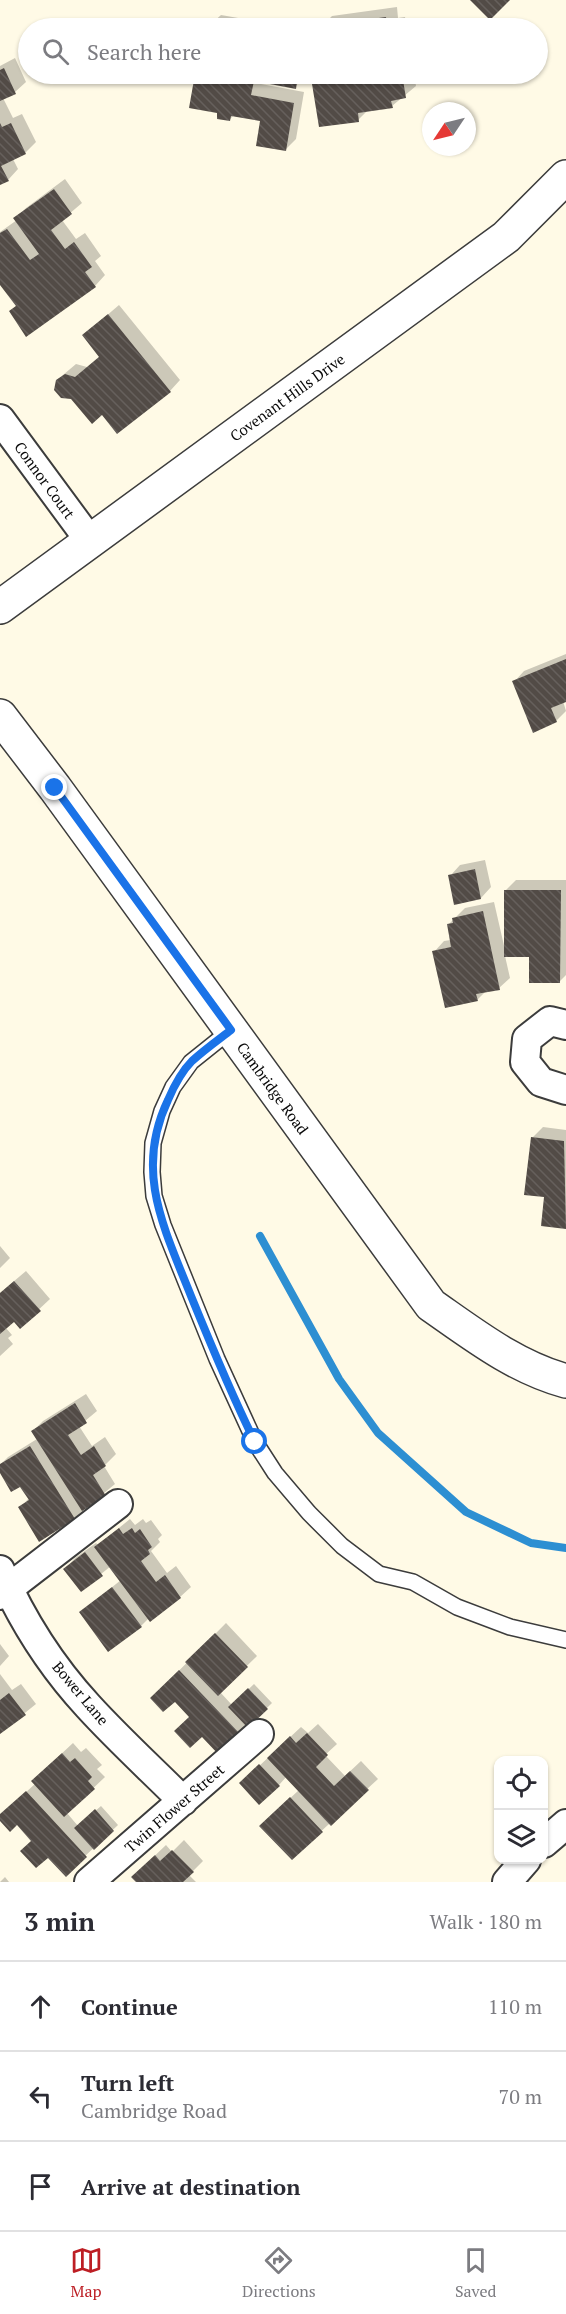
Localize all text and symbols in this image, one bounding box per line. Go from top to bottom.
search box [18,18,548,84]
icon: search [39,35,72,68]
text: Search here [87,37,201,66]
north arrow [422,102,476,156]
street label: Covenant Hills Drive [226,349,348,445]
street label: Connor Court [10,437,80,523]
route end [41,774,67,800]
street label: Cambridge Road [233,1038,313,1138]
route start [241,1428,267,1454]
street label: Bower Lane [48,1657,114,1729]
map controls [494,1756,548,1864]
button: locate [494,1756,548,1810]
street label: Twin Flower Street [120,1759,228,1857]
button: layers [494,1810,548,1864]
text: 3 min [24,1904,95,1938]
text: Walk · 180 m [430,1908,542,1935]
icon: ahead [24,1990,57,2023]
text: Continue [81,1992,178,2021]
text: 110 m [488,1993,542,2020]
text: Turn left [81,2068,174,2097]
icon: left [24,2080,57,2113]
text: 70 m [499,2083,542,2110]
text: Cambridge Road [81,2097,227,2124]
icon: arrive [24,2170,57,2203]
text: Arrive at destination [81,2172,300,2201]
tab: Map [70,2244,103,2302]
tab: Directions [242,2244,316,2302]
tab: Saved [455,2244,496,2302]

